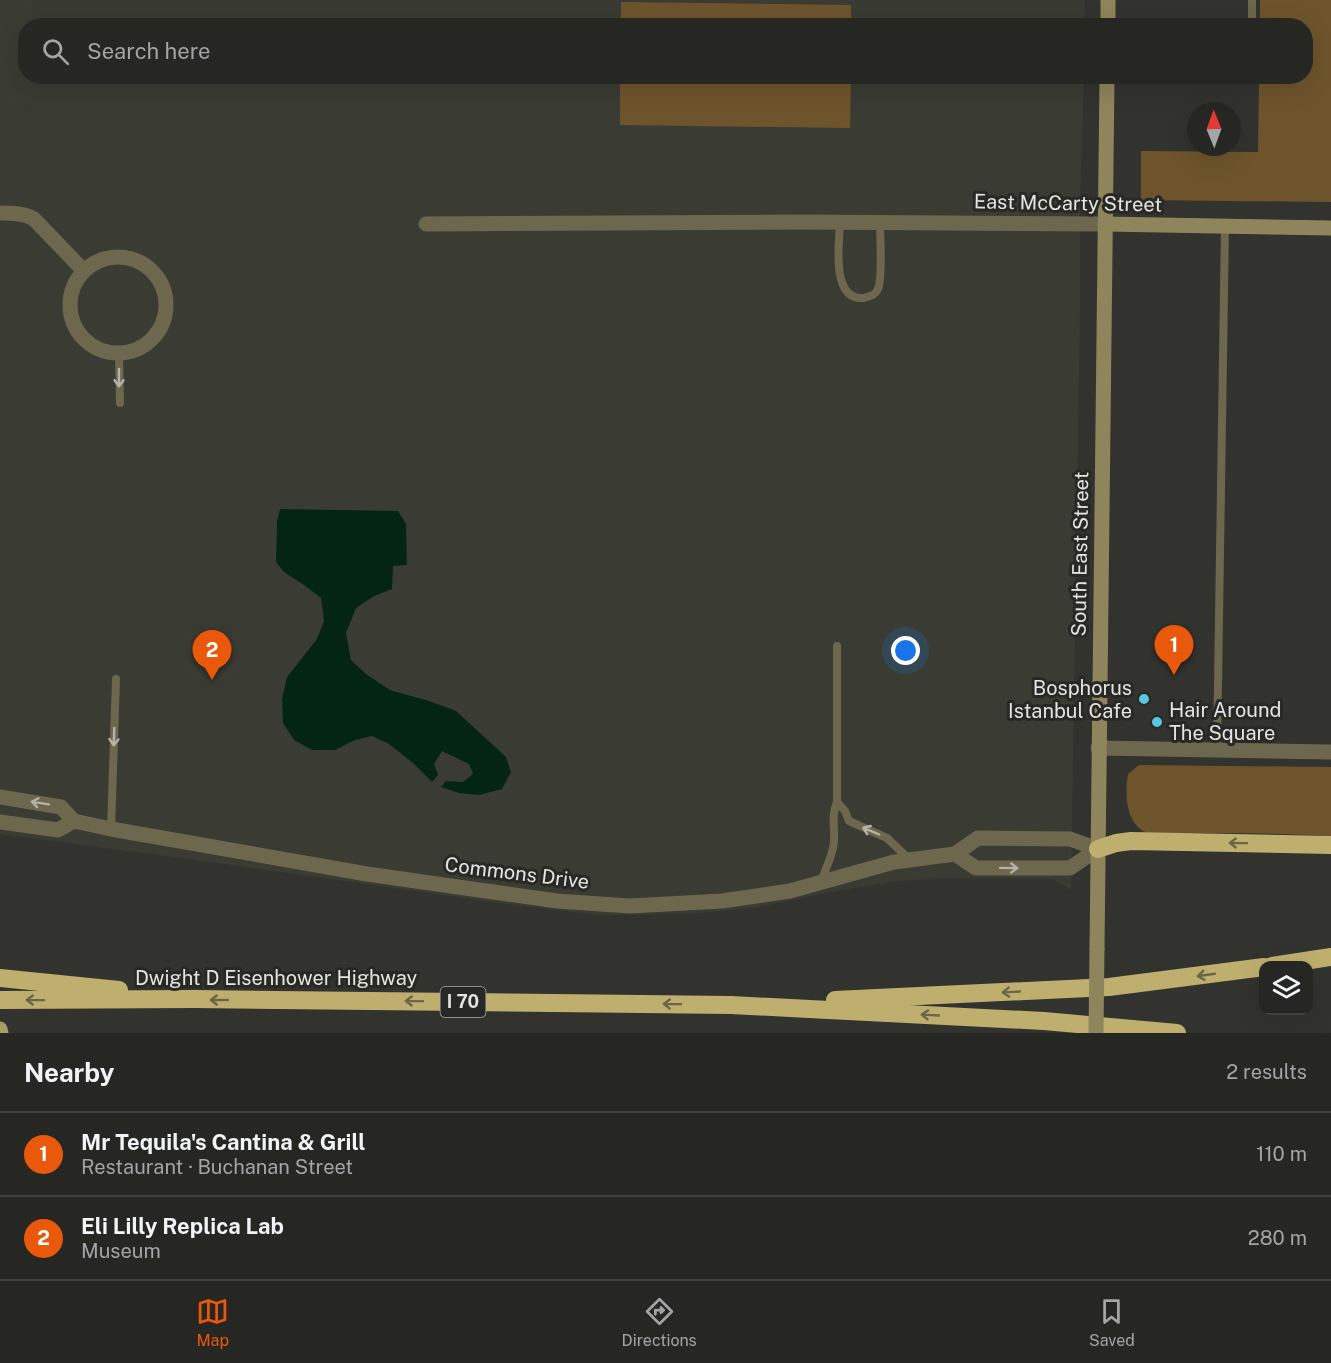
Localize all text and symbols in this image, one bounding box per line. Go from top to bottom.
search box [18,18,1313,84]
icon: search [39,35,72,68]
text: Search here [87,38,211,64]
north arrow [1187,102,1241,156]
street label: East McCarty Street [974,189,1162,217]
one-way arrow [114,368,125,388]
street label: South East Street [1067,471,1093,637]
pin: 1 [1154,626,1194,675]
pin: 2 [192,630,232,680]
your location [891,636,920,665]
place label: Bosphorus Istanbul Cafe [1008,676,1132,723]
marker: Bosphorus Istanbul Cafe [1137,692,1151,706]
place label: Hair Around The Square [1169,698,1281,745]
marker: Hair Around The Square [1150,715,1164,729]
one-way arrow [108,727,120,747]
one-way arrow [31,798,51,809]
one-way arrow [863,825,881,836]
one-way arrow [1228,837,1248,849]
street label: Commons Drive [443,852,591,894]
one-way arrow [999,863,1019,874]
map controls [1259,961,1313,1015]
button: layers [1259,961,1313,1015]
street label: Dwight D Eisenhower Highway [135,966,417,990]
one-way arrow [1196,970,1216,981]
road number: I 70 [440,987,486,1017]
one-way arrow [1002,987,1022,998]
one-way arrow [26,994,46,1006]
one-way arrow [210,994,230,1005]
one-way arrow [405,995,425,1007]
one-way arrow [663,998,683,1010]
one-way arrow [920,1010,940,1021]
text: Nearby [24,1057,114,1088]
text: 2 results [1226,1060,1307,1084]
text: Mr Tequila's Cantina & Grill [81,1129,366,1155]
text: 1 [39,1142,48,1166]
text: 110 m [1256,1142,1307,1166]
text: Restaurant · Buchanan Street [81,1155,353,1179]
text: Eli Lilly Replica Lab [81,1213,284,1239]
text: 2 [37,1226,50,1250]
text: 280 m [1248,1226,1307,1250]
text: Museum [81,1239,161,1263]
tab: Map [196,1295,229,1350]
tab: Directions [622,1295,697,1350]
tab: Saved [1089,1295,1135,1350]

